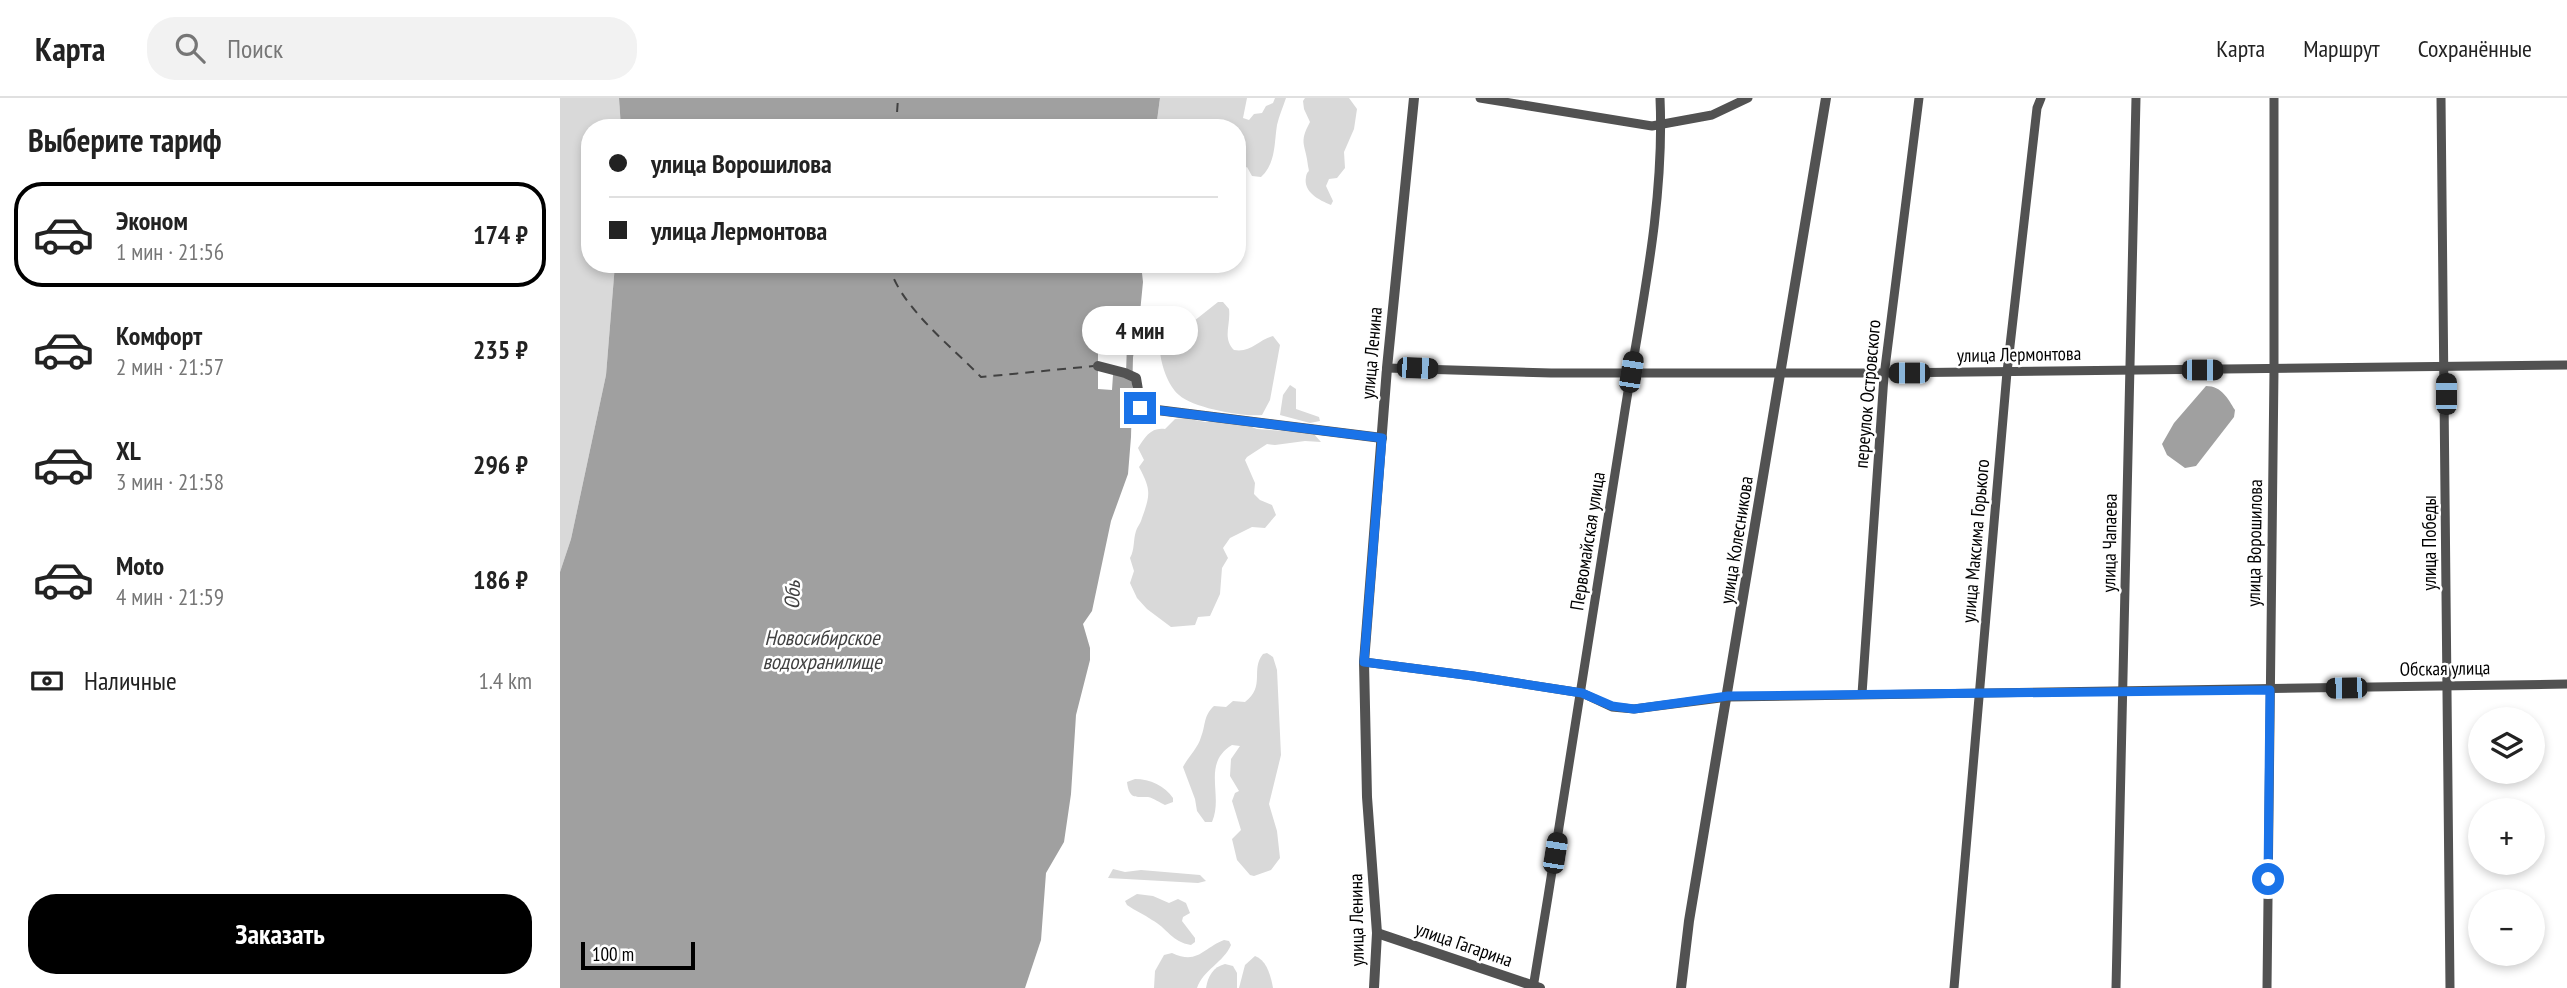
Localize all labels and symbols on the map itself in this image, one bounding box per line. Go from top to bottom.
callout: 4 мин [1082,306,1198,356]
street label: улица Ленина [1355,306,1387,400]
street label: переулок Островского [1849,319,1885,469]
street label: улица Лермонтова [1957,341,2081,367]
car [1618,350,1645,394]
car [1396,357,1439,379]
car [2182,360,2224,381]
car [1889,363,1931,384]
car [2436,373,2457,415]
route end [1124,392,1156,424]
street label: улица Максима Горького [1956,458,1994,624]
street label: Первомайская улица [1564,470,1610,612]
street label: улица Колесникова [1714,474,1758,606]
street label: улица Ворошилова [2241,479,2267,607]
street label: улица Чапаева [2096,493,2122,593]
street label: улица Победы [2417,495,2441,591]
water label: Обь [778,579,806,610]
water label: Новосибирское водохранилище [762,624,883,675]
street label: Обская улица [2399,655,2491,681]
car [2325,677,2368,699]
car [1542,831,1569,875]
route start [2252,863,2284,895]
street label: улица Ленина [1343,873,1369,967]
street label: улица Гагарина [1412,916,1516,972]
scale bar [581,939,695,971]

